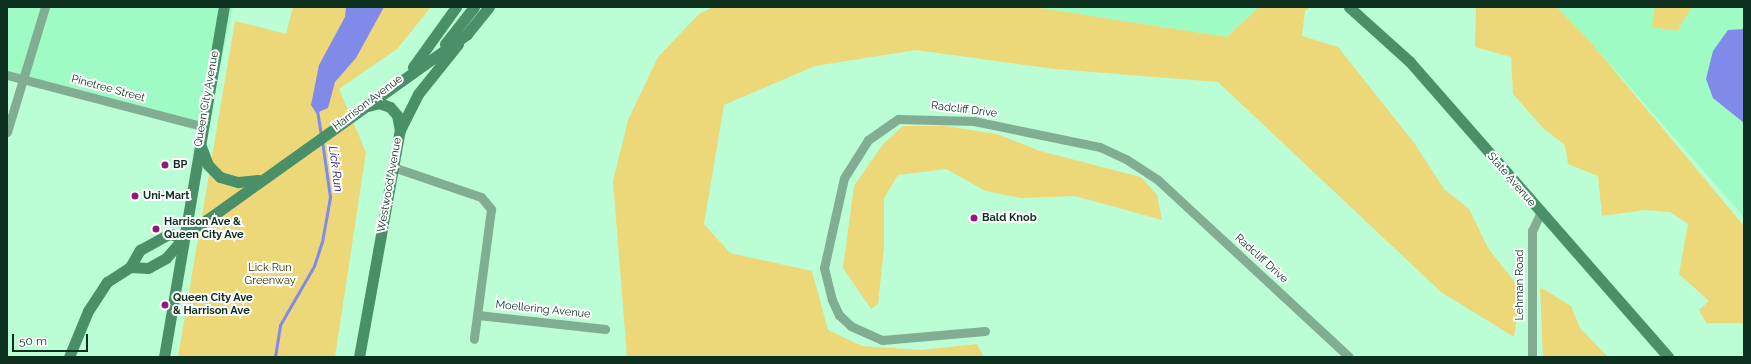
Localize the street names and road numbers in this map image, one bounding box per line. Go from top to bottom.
street label: Queen City Avenue [192,50,222,148]
street label: Harrison Avenue [331,72,405,134]
street label: Pinetree Street [70,73,146,105]
street label: Radcliff Drive [930,99,998,121]
street label: Westwood Avenue [375,136,405,234]
street label: State Avenue [1484,150,1538,210]
street label: Radcliff Drive [1232,232,1290,286]
street label: Lehman Road [1513,250,1527,320]
street label: Moellering Avenue [495,298,591,322]

